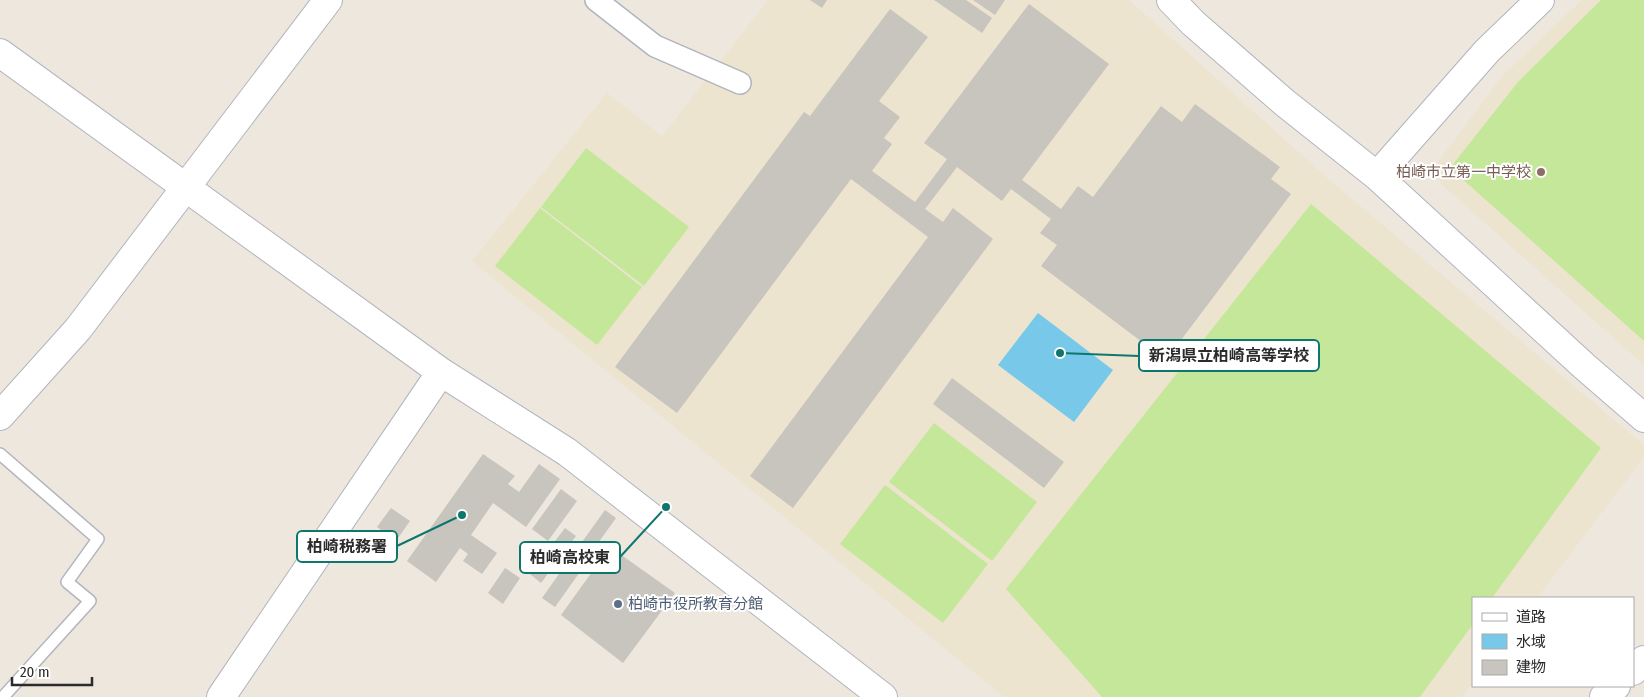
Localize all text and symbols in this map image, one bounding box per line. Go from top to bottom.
place label: 柏崎市立第一中学校 [1396,163,1531,181]
marker: 柏崎市立第一中学校 [1535,166,1547,178]
callout: 新潟県立柏崎高等学校 [1139,340,1319,371]
text: 新潟県立柏崎高等学校 [1149,346,1309,365]
callout: 柏崎税務署 [297,531,397,562]
text: 柏崎税務署 [307,537,387,556]
callout: 柏崎高校東 [520,542,620,573]
text: 柏崎高校東 [530,548,610,567]
place label: 柏崎市役所教育分館 [628,595,763,613]
legend [1472,597,1634,687]
marker: 柏崎市役所教育分館 [612,598,624,610]
text: 道路 [1516,608,1546,626]
text: 水域 [1516,633,1546,651]
scale bar [12,654,92,686]
text: 建物 [1516,658,1546,676]
text: 20 m [20,663,50,681]

